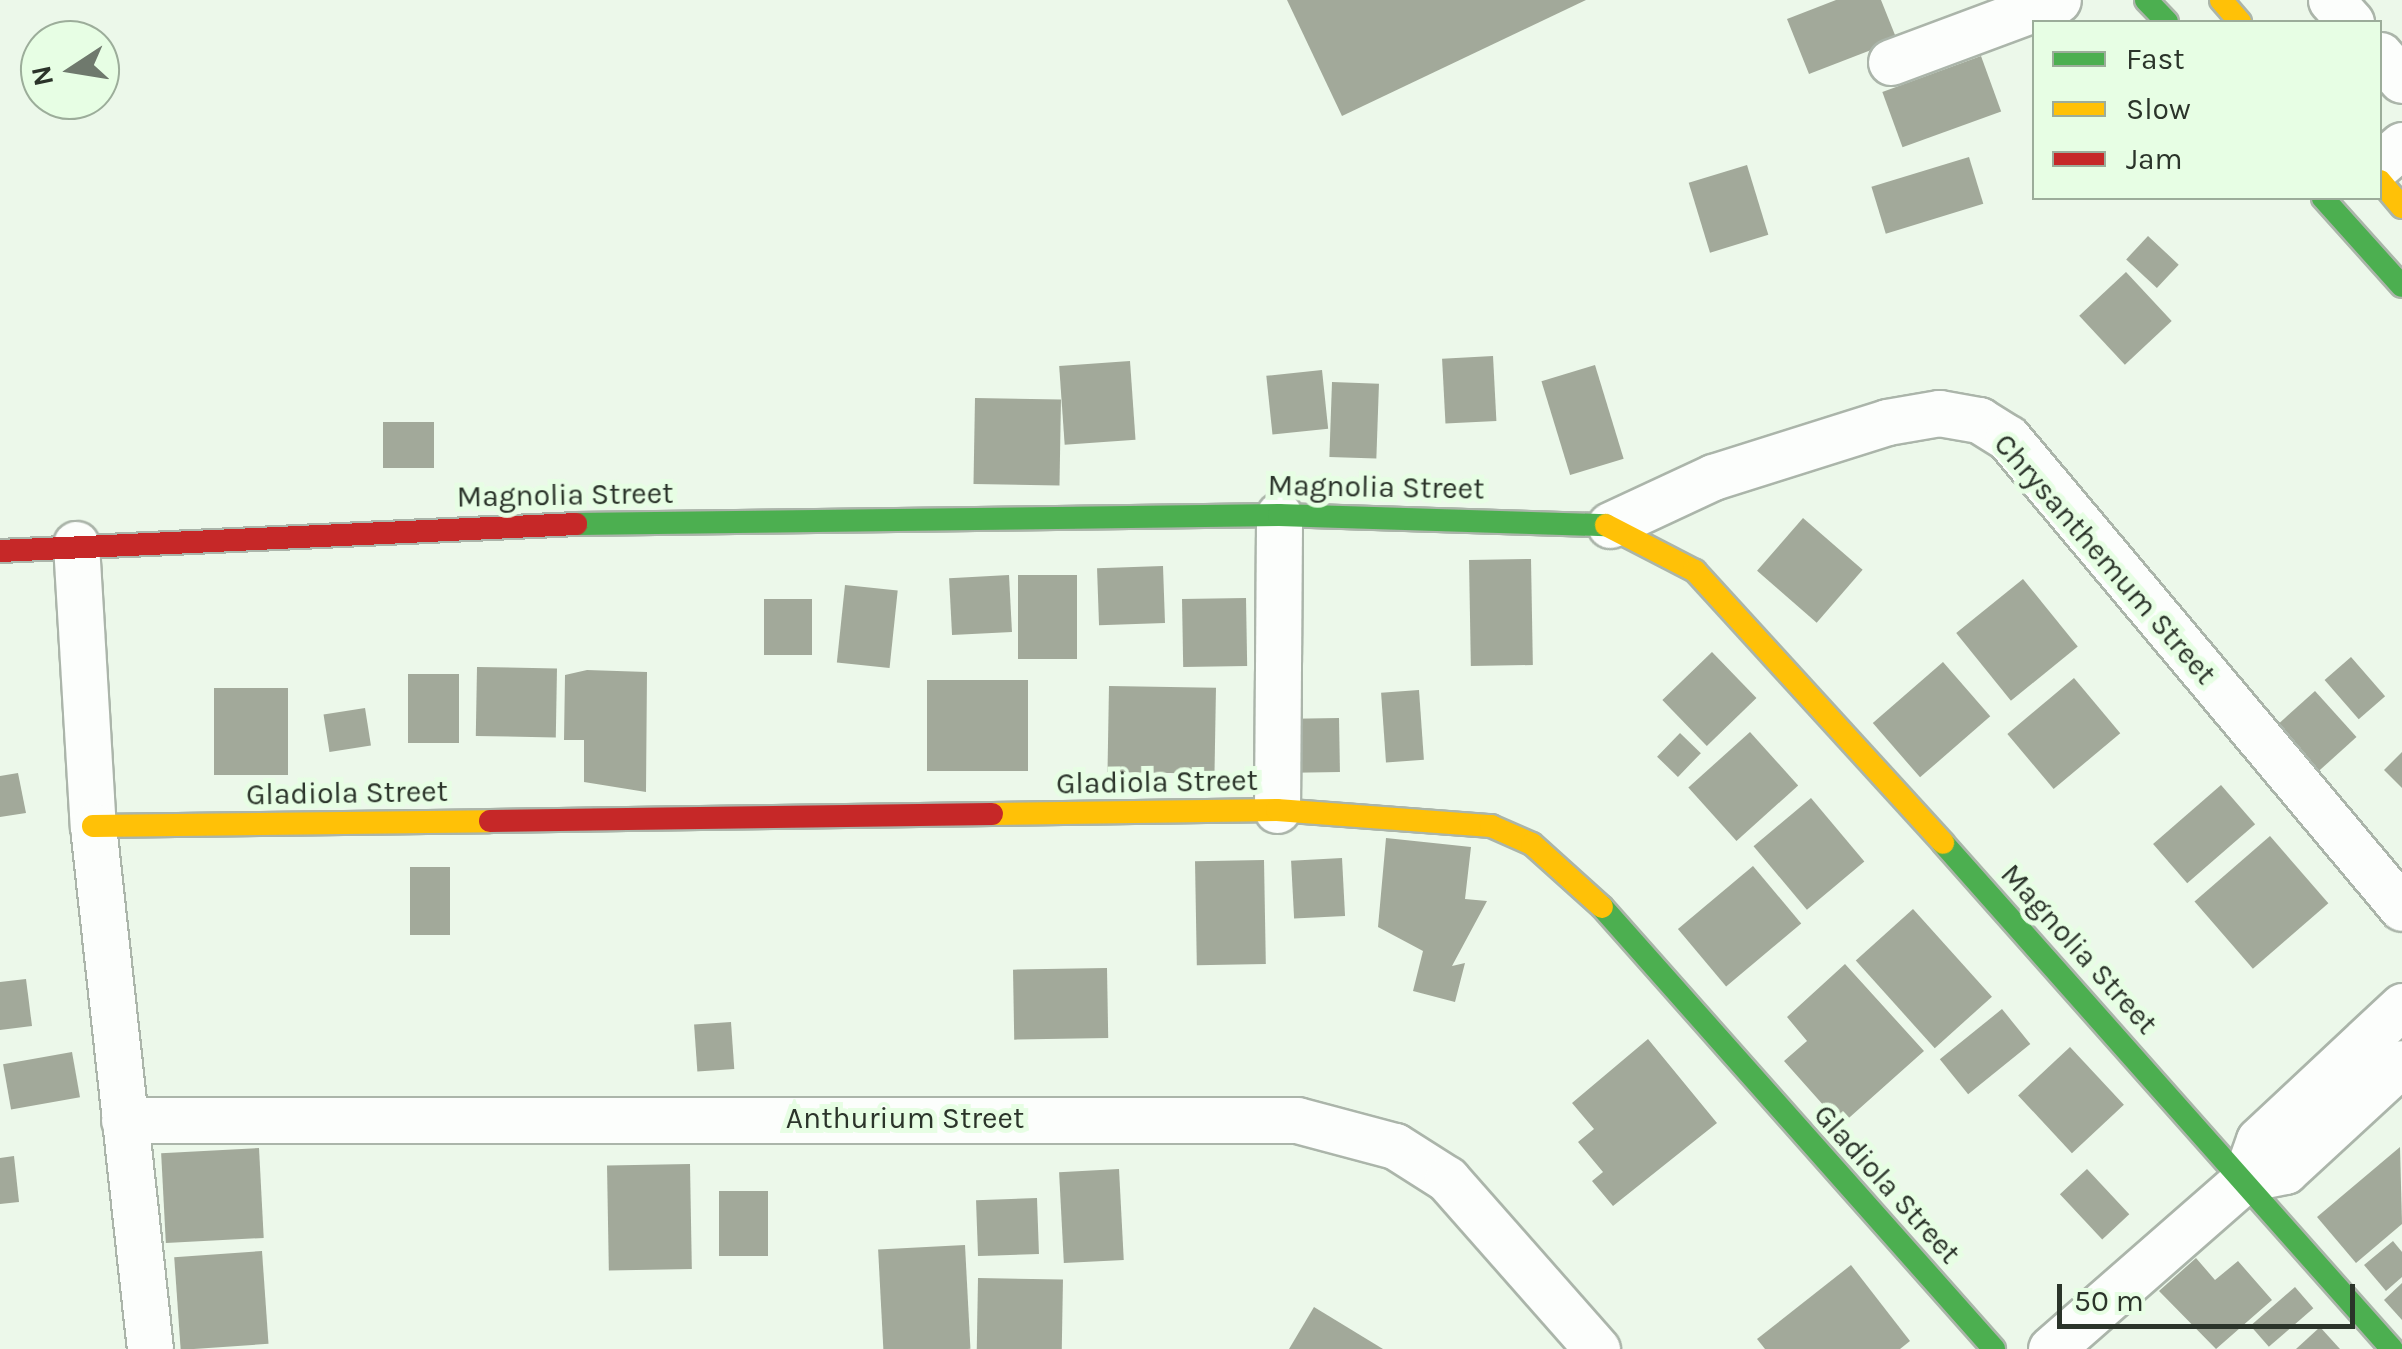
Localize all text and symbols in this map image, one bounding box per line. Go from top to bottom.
north arrow [20,20,120,120]
legend [2032,20,2382,200]
text: Fast [2126,41,2185,77]
text: N [24,63,60,89]
text: Slow [2126,91,2191,127]
text: Jam [2126,141,2183,177]
street label: Chrysanthemum Street [1986,426,2224,692]
street label: Magnolia Street [1267,467,1485,507]
street label: Magnolia Street [456,475,674,515]
street label: Gladiola Street [1056,762,1258,802]
street label: Gladiola Street [246,773,448,813]
street label: Magnolia Street [1993,856,2165,1042]
street label: Gladiola Street [1806,1097,1968,1271]
street label: Anthurium Street [786,1100,1024,1136]
scale bar [2062,1264,2360,1326]
text: 50 m [2074,1283,2144,1319]

